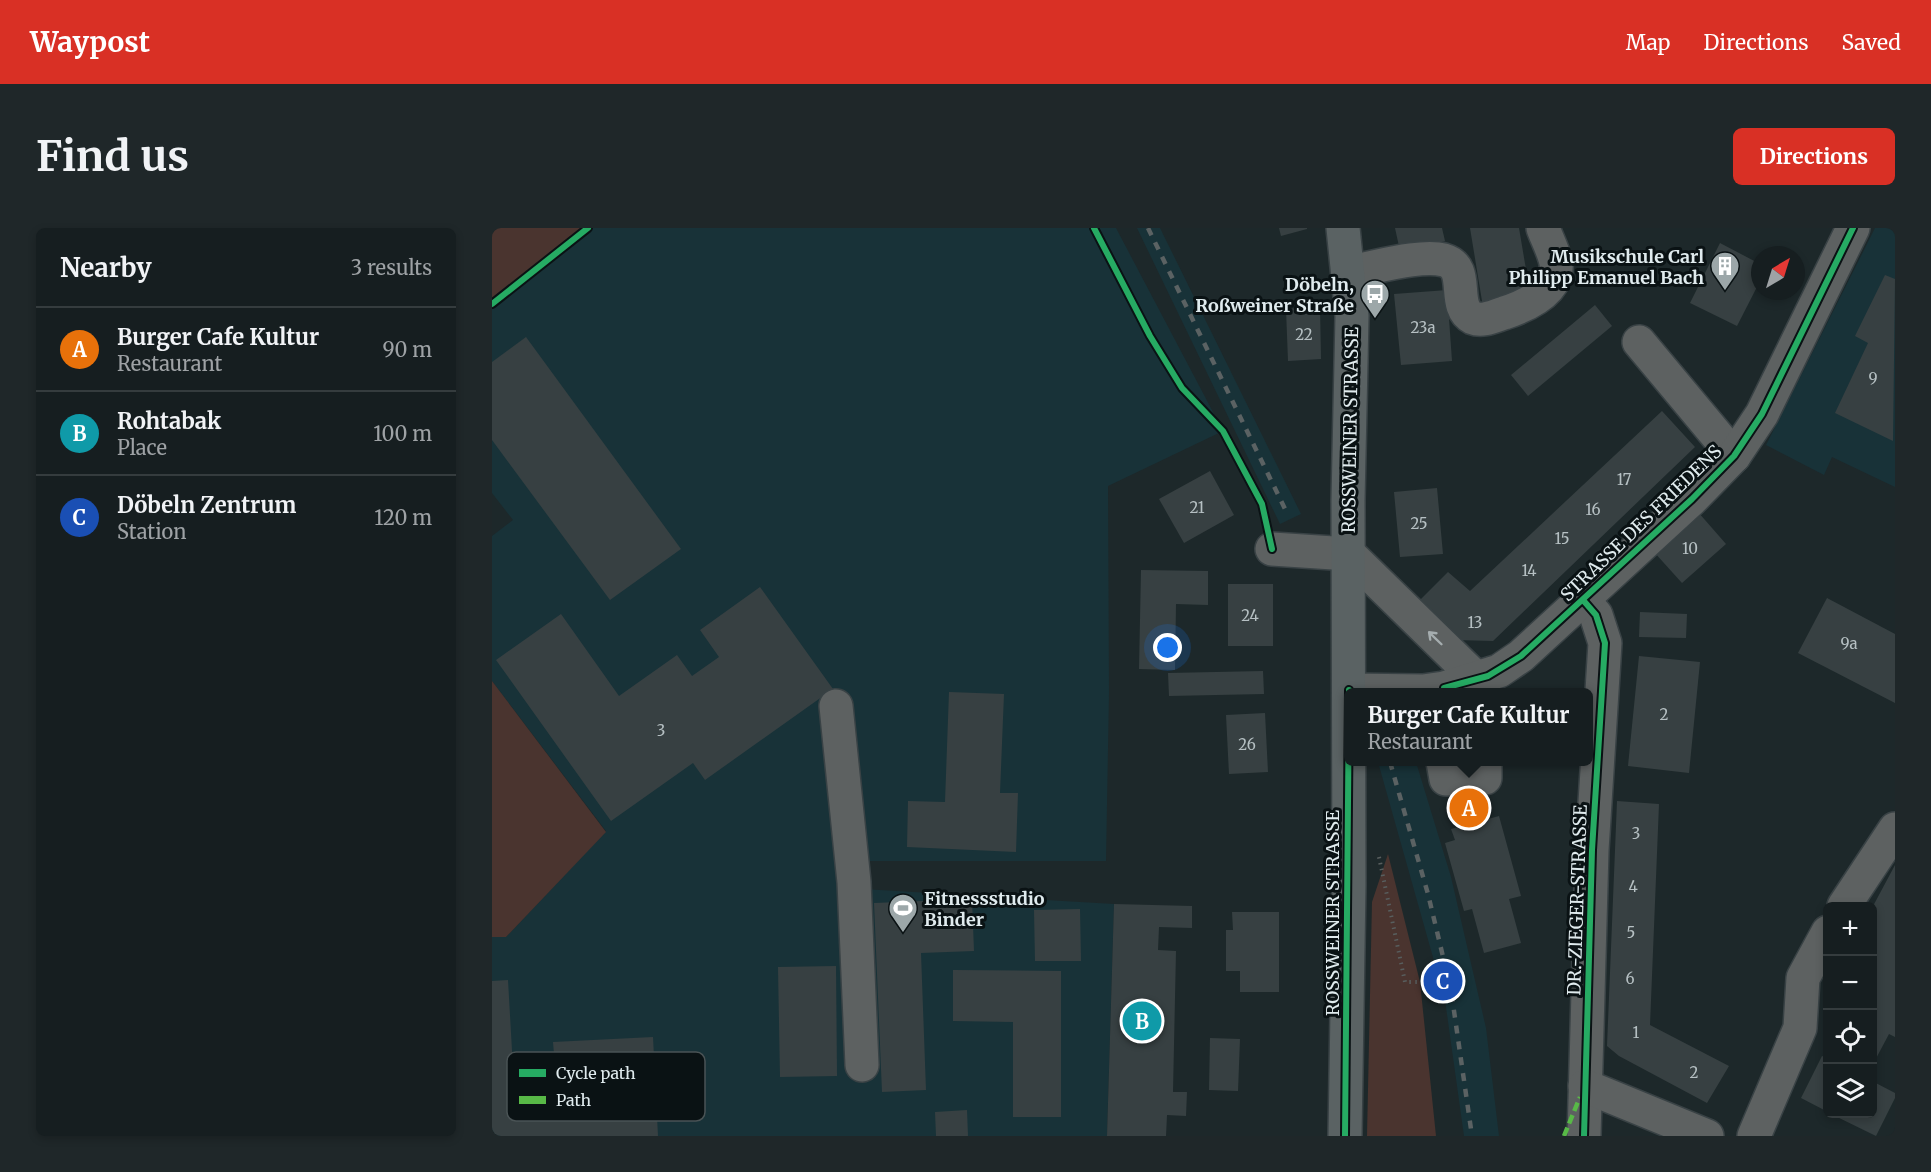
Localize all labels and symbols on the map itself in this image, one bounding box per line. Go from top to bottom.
place label: Musikschule Carl Philipp Emanuel Bach [1508,245,1704,289]
north arrow [1751,246,1805,300]
building icon: Musikschule Carl Philipp Emanuel Bach [1709,250,1741,292]
place label: Döbeln, Roßweiner Straße [1195,273,1354,317]
bus stop icon: Döbeln, Roßweiner Straße [1359,278,1391,320]
house number: 23a [1410,318,1436,337]
house number: 22 [1295,325,1313,344]
street label: ROSSWEINER STRASSE [1337,326,1363,533]
house number: 9 [1868,369,1878,388]
street label: STRASSE DES FRIEDENS [1555,440,1727,606]
house number: 17 [1617,470,1632,489]
house number: 21 [1189,498,1205,517]
house number: 16 [1585,500,1601,519]
house number: 25 [1410,514,1428,533]
house number: 15 [1554,529,1570,548]
house number: 10 [1682,539,1698,558]
house number: 14 [1521,561,1537,580]
house number: 24 [1241,606,1259,625]
house number: 13 [1468,613,1482,632]
one-way arrow [1427,631,1442,645]
your location [1153,633,1182,662]
house number: 9a [1840,634,1858,653]
house number: 2 [1660,705,1669,724]
house number: 3 [657,721,665,740]
house number: 26 [1238,735,1256,754]
pin: A [1450,786,1488,830]
street label: DR.-ZIEGER-STRASSE [1562,804,1592,996]
street label: ROSSWEINER STRASSE [1321,809,1344,1016]
house number: 3 [1632,824,1640,843]
house number: 4 [1628,877,1638,896]
place label: Fitnessstudio Binder [924,887,1045,931]
sports icon: Fitnessstudio Binder [887,892,919,934]
house number: 5 [1627,923,1635,942]
pin: C [1424,958,1462,1004]
house number: 6 [1625,969,1635,988]
pin: B [1122,998,1162,1044]
house number: 1 [1633,1023,1640,1042]
legend [507,1052,705,1121]
text: Cycle path [556,1063,636,1083]
house number: 2 [1690,1063,1699,1082]
text: Path [556,1090,592,1110]

